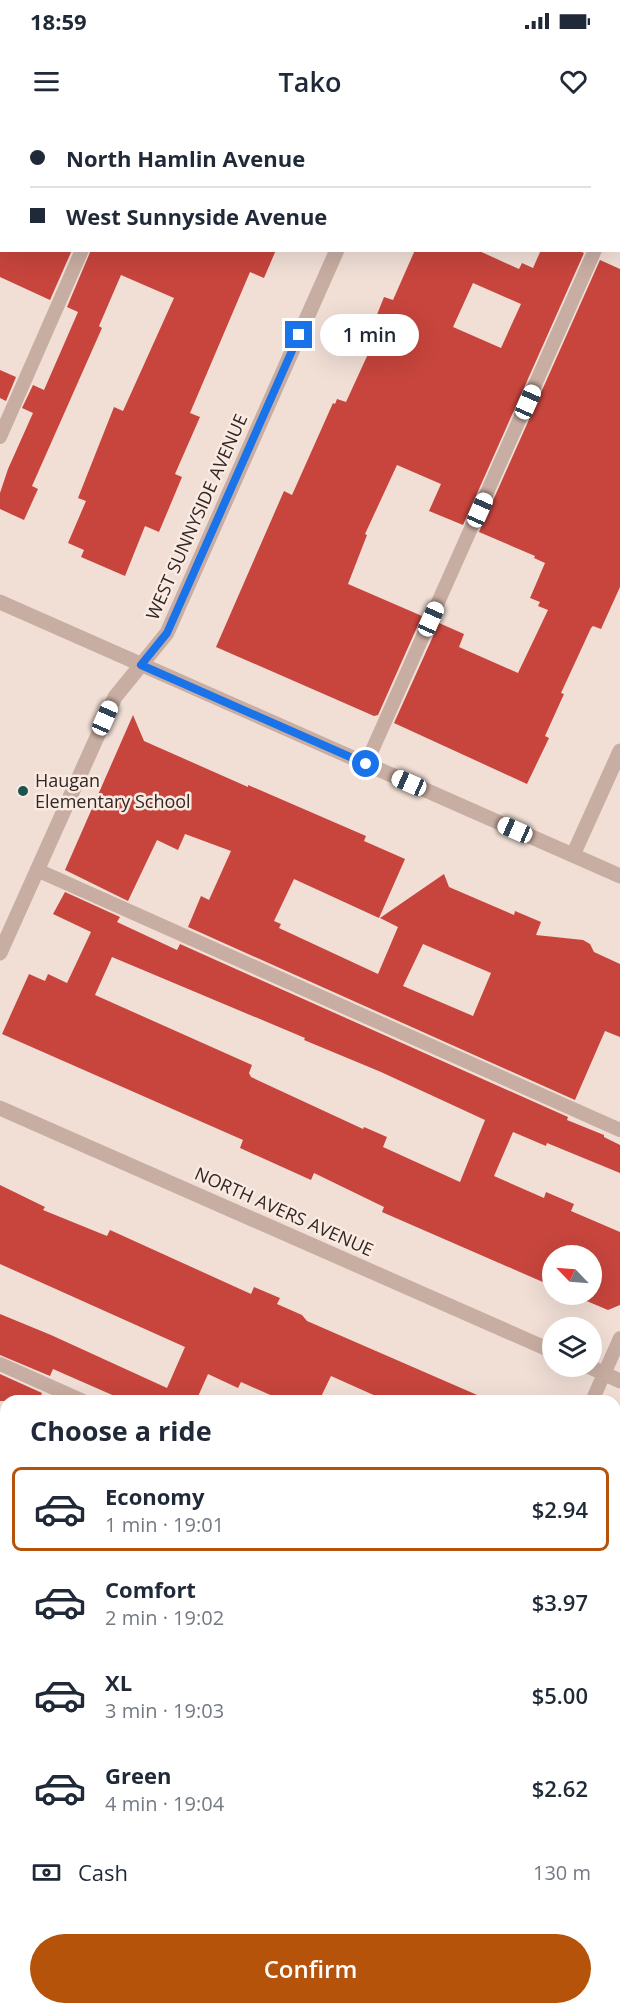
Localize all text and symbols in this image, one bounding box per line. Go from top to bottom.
text: 18:59 [30,6,87,36]
text: Tako [279,63,341,100]
icon: menu [30,65,63,98]
icon: heart [557,65,590,98]
text: North Hamlin Avenue [66,143,305,173]
text: West Sunnyside Avenue [66,201,327,231]
callout: 1 min [320,314,419,356]
route end [285,321,312,348]
text: 1 min [343,321,397,348]
car [512,382,544,422]
street label: WEST SUNNYSIDE AVENUE [140,410,252,623]
car [464,490,496,530]
car [415,599,447,639]
car [89,698,121,738]
route start [352,750,379,777]
car [389,767,429,799]
place label: Haugan Elementary School [35,768,191,813]
marker: Haugan Elementary School [16,784,30,798]
car [495,814,535,846]
street label: NORTH AVERS AVENUE [191,1161,377,1261]
north arrow [542,1245,602,1305]
map controls [542,1245,602,1377]
button: layers [542,1317,602,1377]
text: Choose a ride [30,1412,212,1449]
text: Economy [105,1481,204,1511]
icon: car [33,1482,87,1536]
text: $2.94 [532,1494,588,1524]
text: 1 min · 19:01 [105,1511,224,1538]
text: Comfort [105,1574,196,1604]
icon: car [33,1575,87,1629]
text: $3.97 [532,1587,588,1617]
text: 2 min · 19:02 [105,1604,224,1631]
text: XL [105,1667,132,1697]
icon: car [33,1668,87,1722]
text: $5.00 [532,1680,588,1710]
text: 3 min · 19:03 [105,1697,224,1724]
text: Green [105,1760,171,1790]
icon: car [33,1761,87,1815]
text: $2.62 [532,1773,588,1803]
text: 4 min · 19:04 [105,1790,224,1817]
icon: cash [30,1856,63,1889]
text: Cash [78,1857,128,1887]
text: 130 m [533,1859,591,1886]
button: Confirm [30,1934,591,2003]

